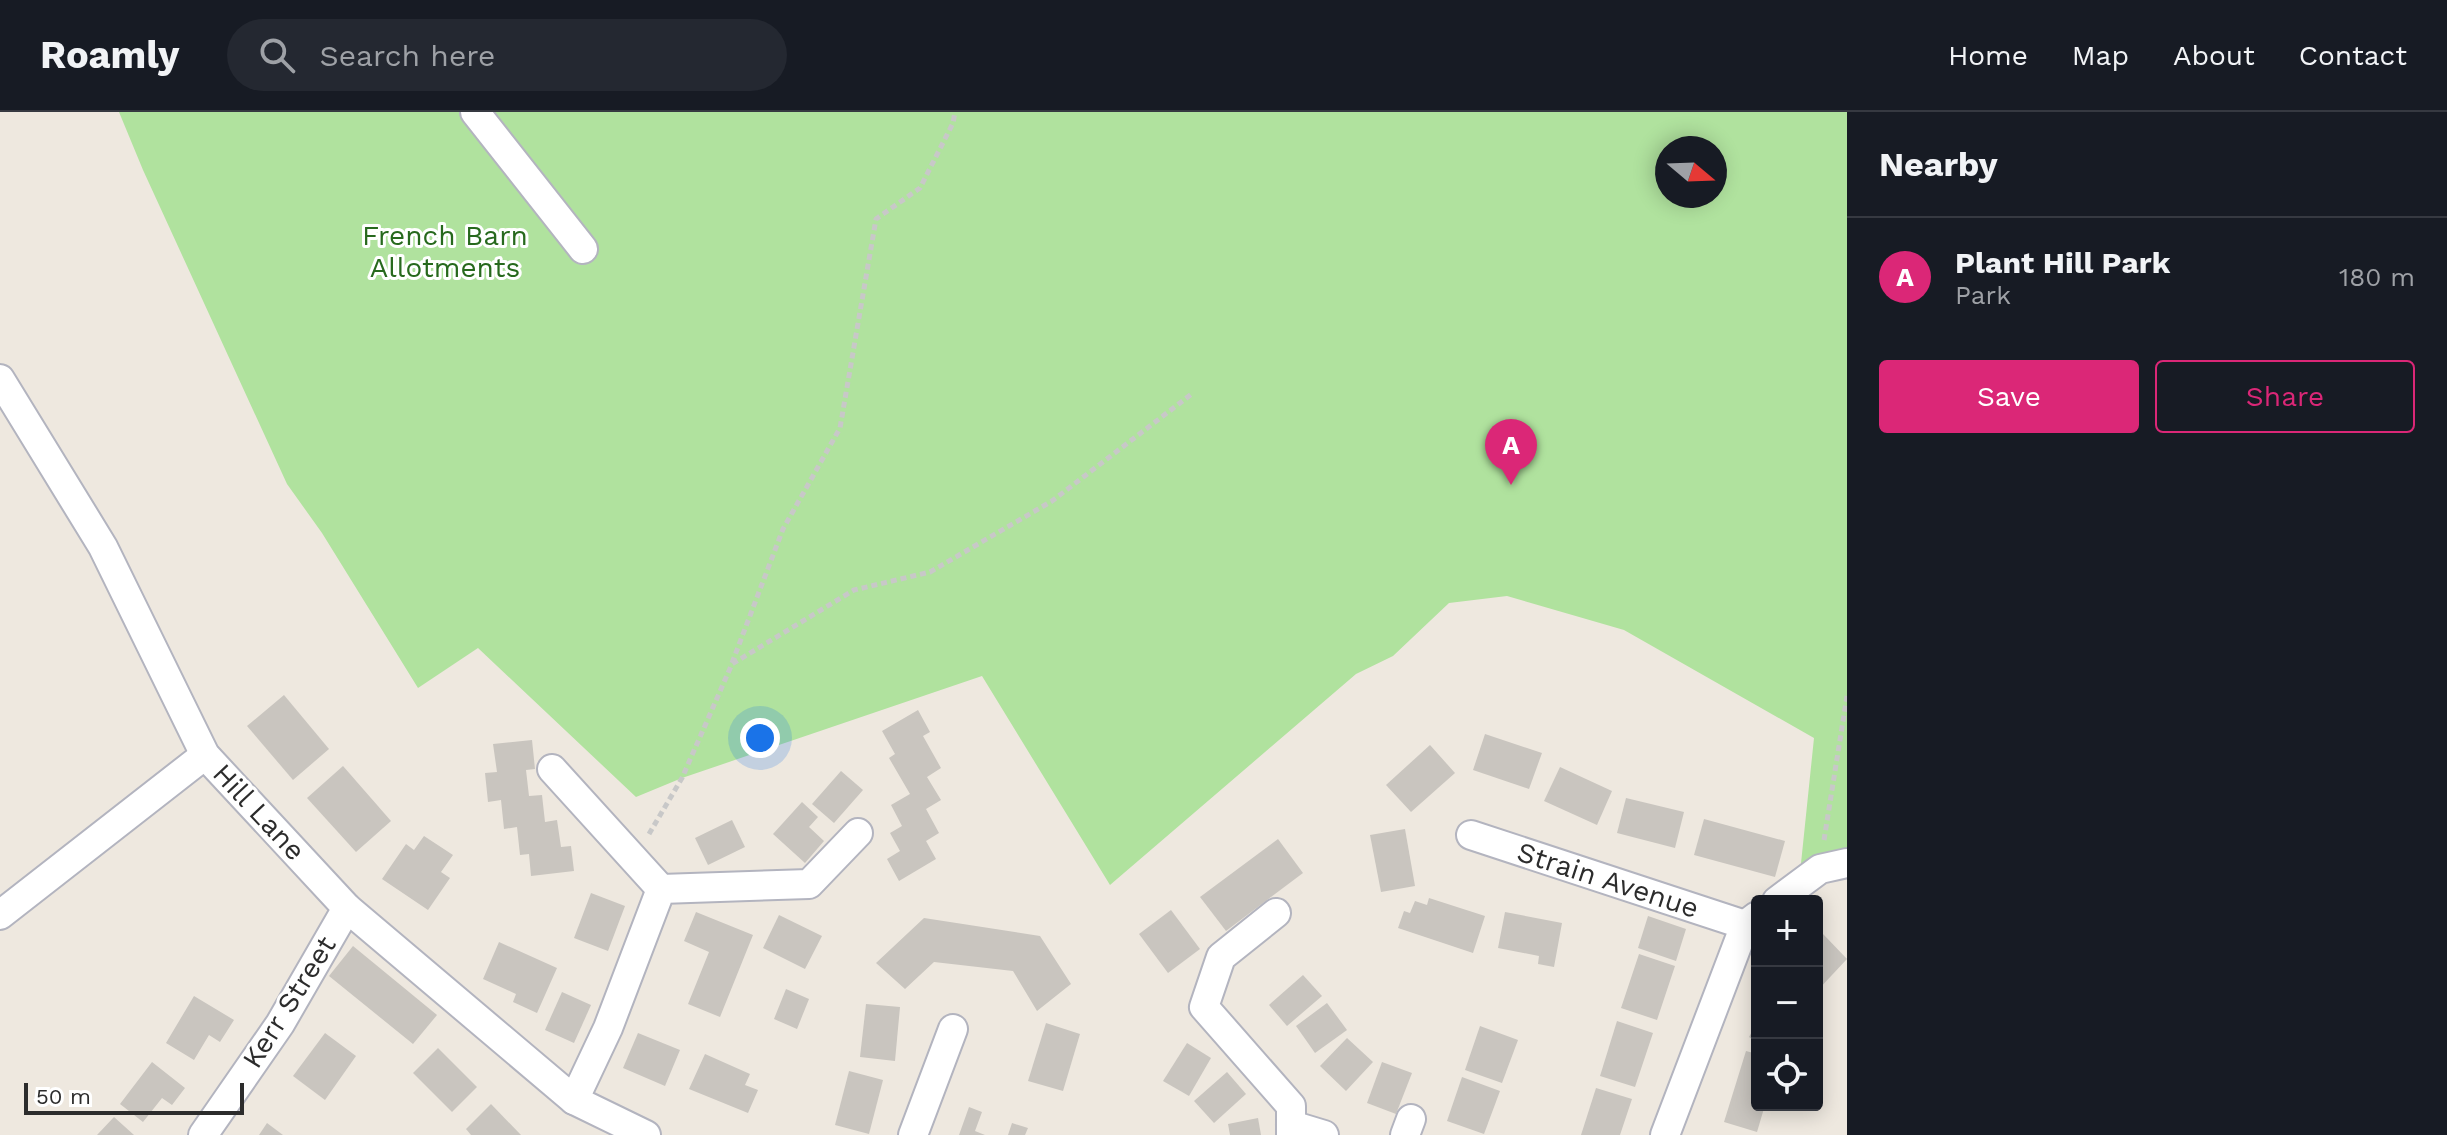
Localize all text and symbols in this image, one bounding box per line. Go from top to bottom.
search box [227,19,787,91]
text: Roamly [40,33,179,77]
icon: search [255,33,299,77]
text: Search here [319,38,495,73]
text: Home [1948,39,2028,72]
text: Map [2072,39,2129,72]
text: About [2173,39,2255,72]
text: Contact [2299,39,2407,72]
north arrow [1655,136,1727,208]
text: Nearby [1879,144,1998,184]
park label: French Barn Allotments [362,219,528,284]
text: Plant Hill Park [1955,245,2170,280]
text: A [1896,262,1914,292]
text: 180 m [2339,262,2415,292]
text: Park [1955,280,2011,310]
button: Save [1879,360,2139,433]
button: Share [2155,360,2415,433]
pin: A [1485,419,1537,485]
your location [740,718,780,758]
street label: Hill Lane [206,757,312,867]
street label: Strain Avenue [1513,835,1703,925]
map controls [1751,895,1823,1111]
button: + [1751,895,1823,967]
street label: Kerr Street [235,930,343,1074]
button: − [1751,967,1823,1039]
button: locate [1751,1039,1823,1111]
scale bar [24,1079,244,1115]
text: 50 m [36,1084,91,1109]

